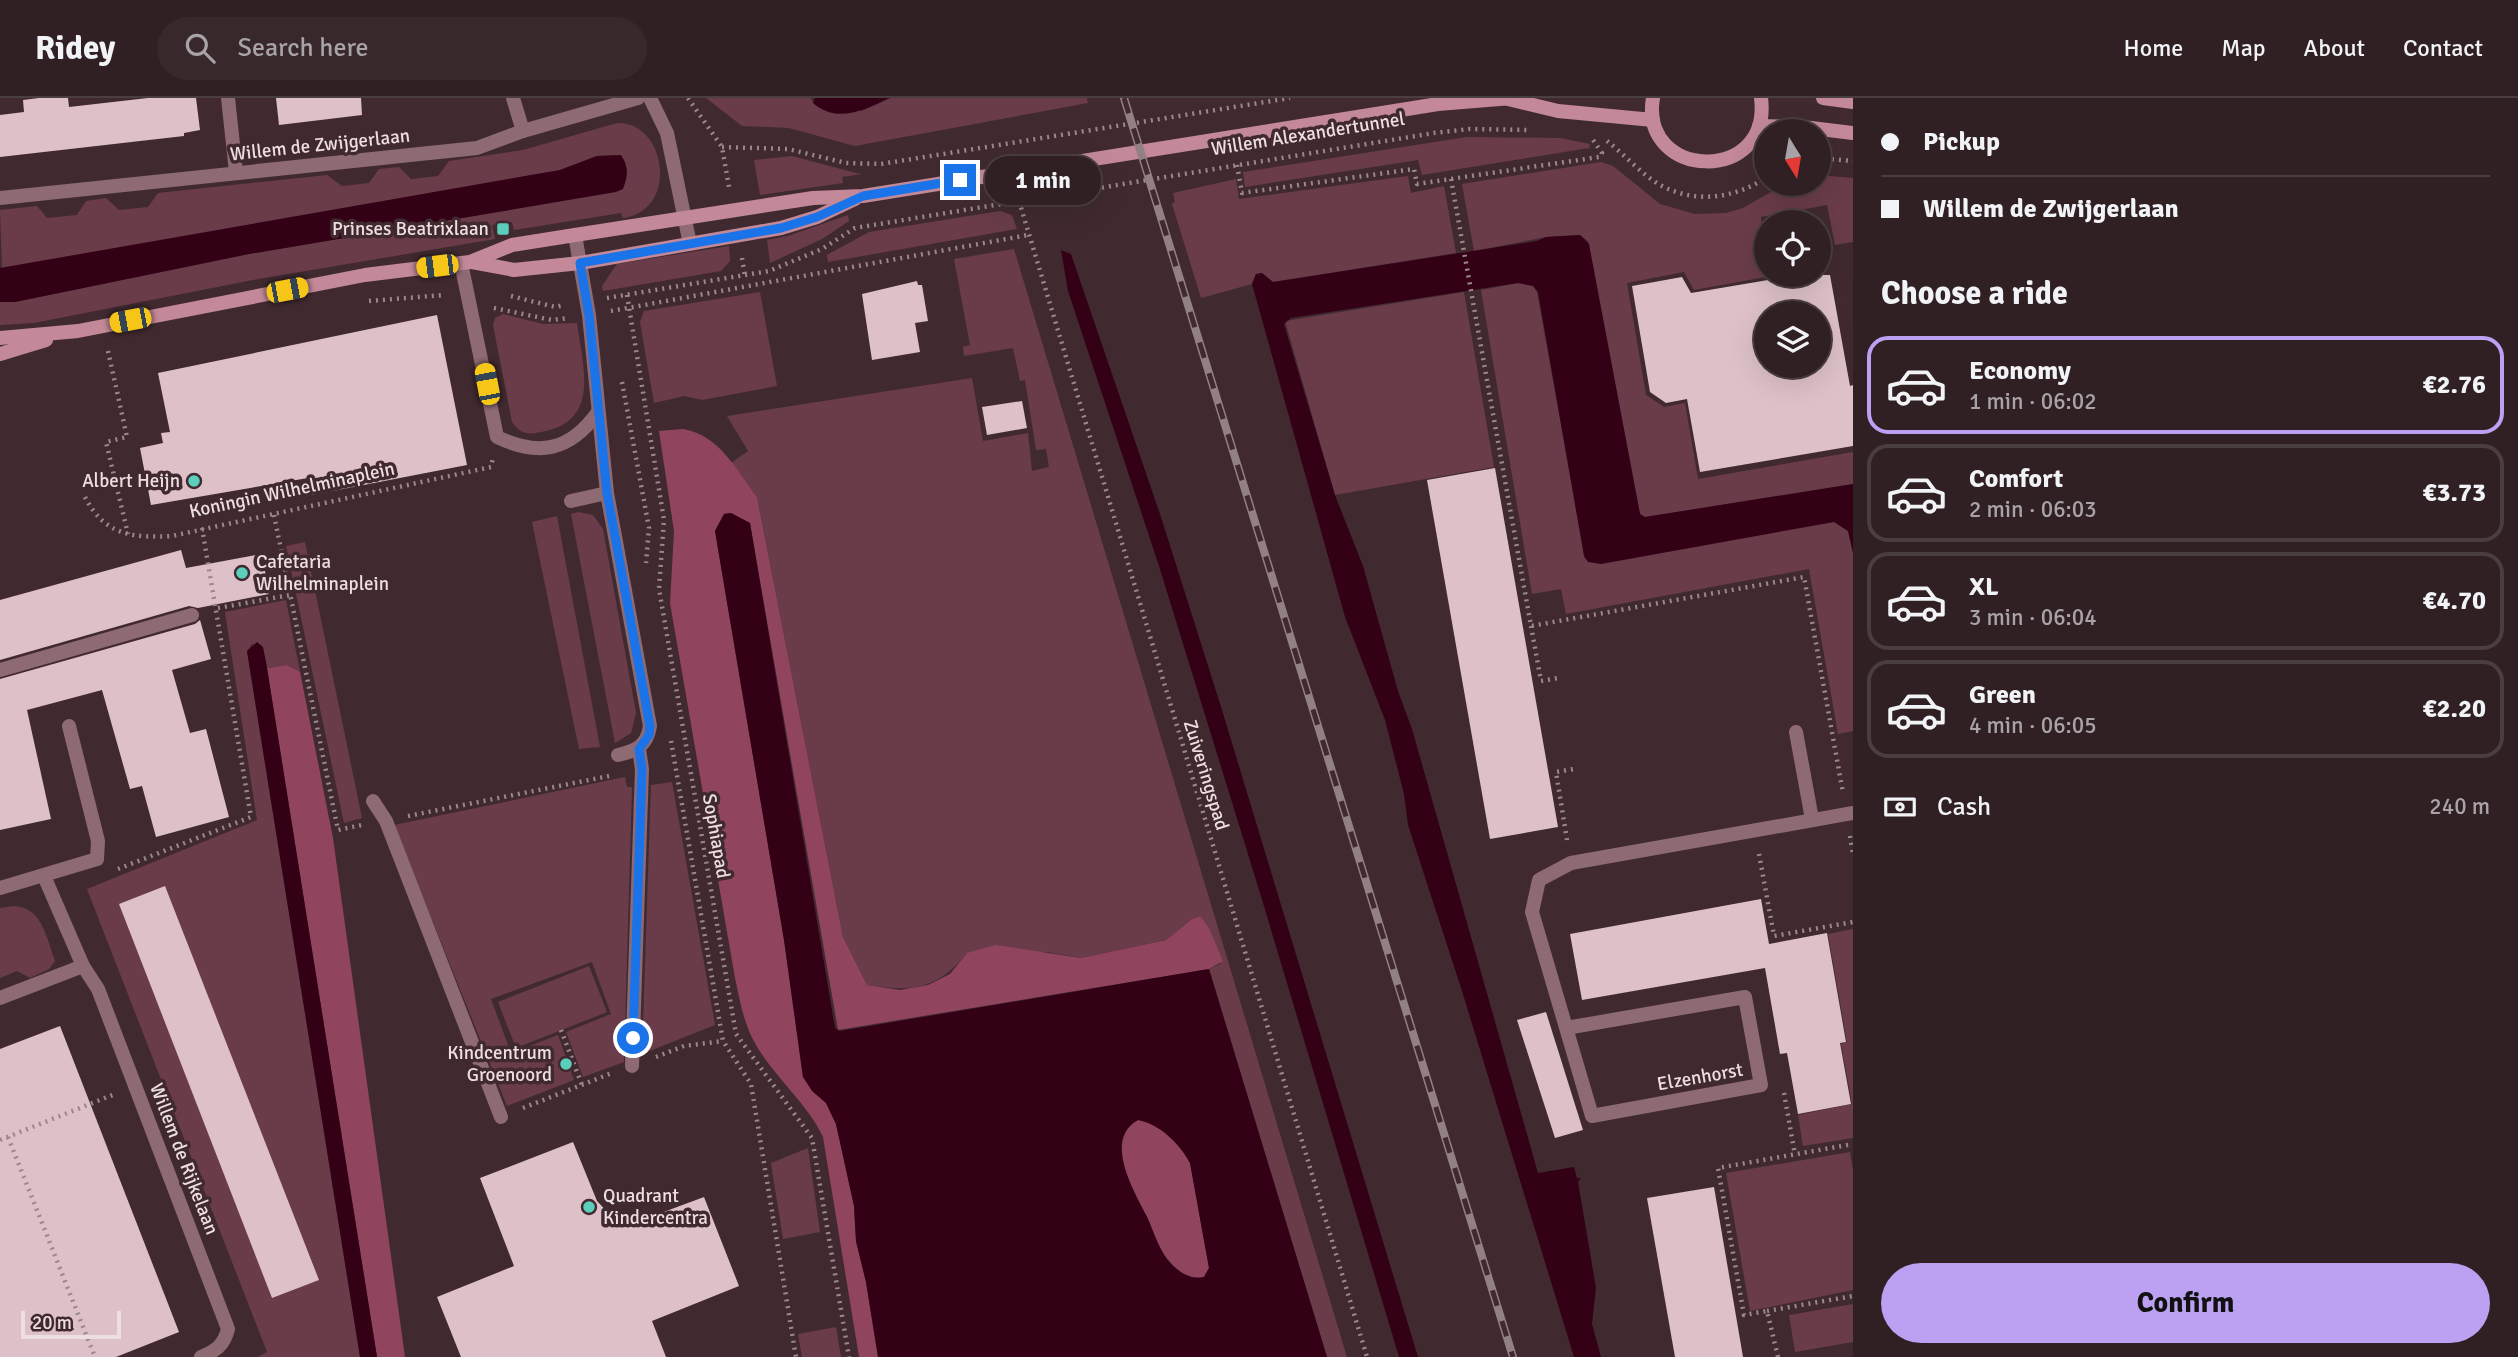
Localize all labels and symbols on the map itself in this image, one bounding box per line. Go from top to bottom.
street label: Willem Alexandertunnel [1209,107,1407,161]
north arrow [1754,119,1830,196]
street label: Willem de Zwijgerlaan [229,124,411,166]
callout: 1 min [984,155,1100,204]
route end [944,164,976,196]
place label: Prinses Beatrixlaan [332,217,489,241]
marker: Prinses Beatrixlaan [495,221,511,237]
car [415,253,460,279]
car [265,276,310,304]
car [108,306,153,334]
car [473,361,502,407]
street label: Koningin Wilhelminaplein [187,456,397,524]
place label: Albert Heijn [82,469,180,493]
marker: Albert Heijn [186,473,202,489]
place label: Cafetaria Wilhelminaplein [256,550,389,596]
marker: Cafetaria Wilhelminaplein [234,565,250,581]
street label: Zuiveringspad [1178,717,1234,833]
street label: Sophiapad [697,792,735,880]
route start [617,1022,649,1054]
place label: Kindcentrum Groenoord [447,1041,552,1087]
marker: Kindcentrum Groenoord [558,1056,574,1072]
street label: Elzenhorst [1655,1058,1745,1096]
street label: Willem de Rijkelaan [144,1080,224,1238]
place label: Quadrant Kindercentra [603,1184,708,1230]
marker: Quadrant Kindercentra [581,1199,597,1215]
scale bar [21,1308,121,1340]

